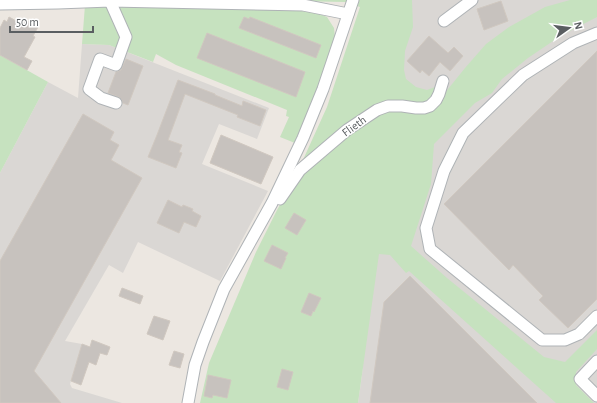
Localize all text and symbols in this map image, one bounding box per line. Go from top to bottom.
scale bar [10,8,93,34]
north arrow [549,8,589,48]
text: 50 m [16,16,39,28]
text: N [572,21,584,31]
street label: Flieth [340,113,368,139]

